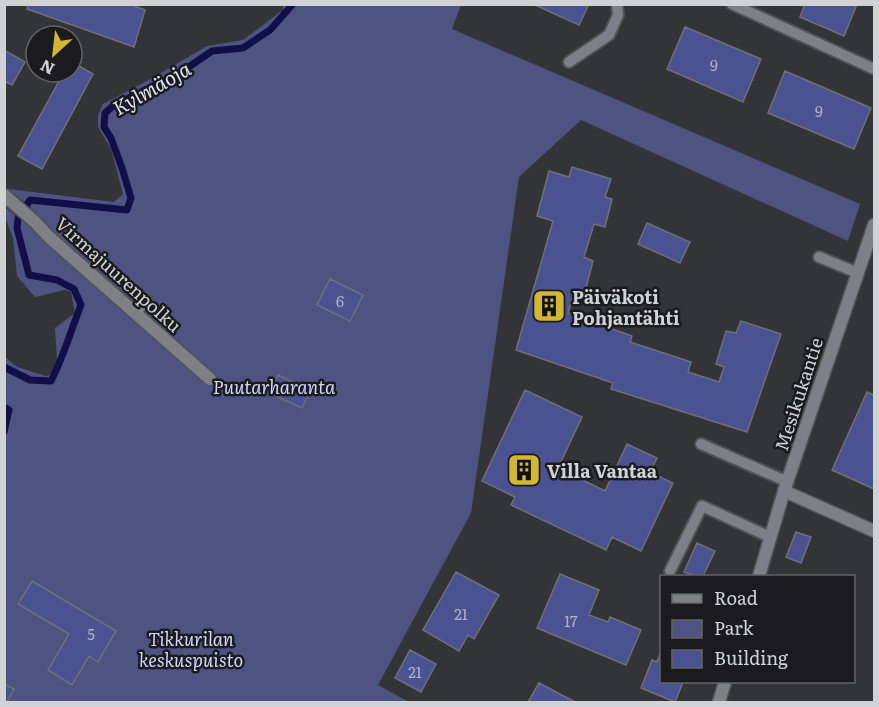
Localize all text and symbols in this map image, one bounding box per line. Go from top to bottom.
north arrow [24,24,84,84]
water label: Kylmäoja [106,52,196,121]
house number: 9 [710,53,718,76]
text: N [35,55,58,82]
house number: 9 [815,99,823,122]
street label: Virmajuurenpolku [50,210,188,338]
place label: Päiväkoti Pohjantähti [572,283,680,331]
building icon: Päiväkoti Pohjantähti [531,288,567,324]
house number: 6 [336,289,344,312]
street label: Mesikukantie [767,334,829,454]
park label: Puutarharanta [213,373,336,400]
building icon: Villa Vantaa [506,452,542,488]
place label: Villa Vantaa [547,457,658,484]
legend [660,575,855,683]
text: Road [714,584,758,611]
house number: 21 [454,602,468,625]
house number: 17 [564,609,578,632]
text: Park [714,614,755,641]
house number: 5 [87,622,95,645]
park label: Tikkurilan keskuspuisto [139,625,243,673]
text: Building [714,644,789,671]
house number: 21 [408,660,422,683]

